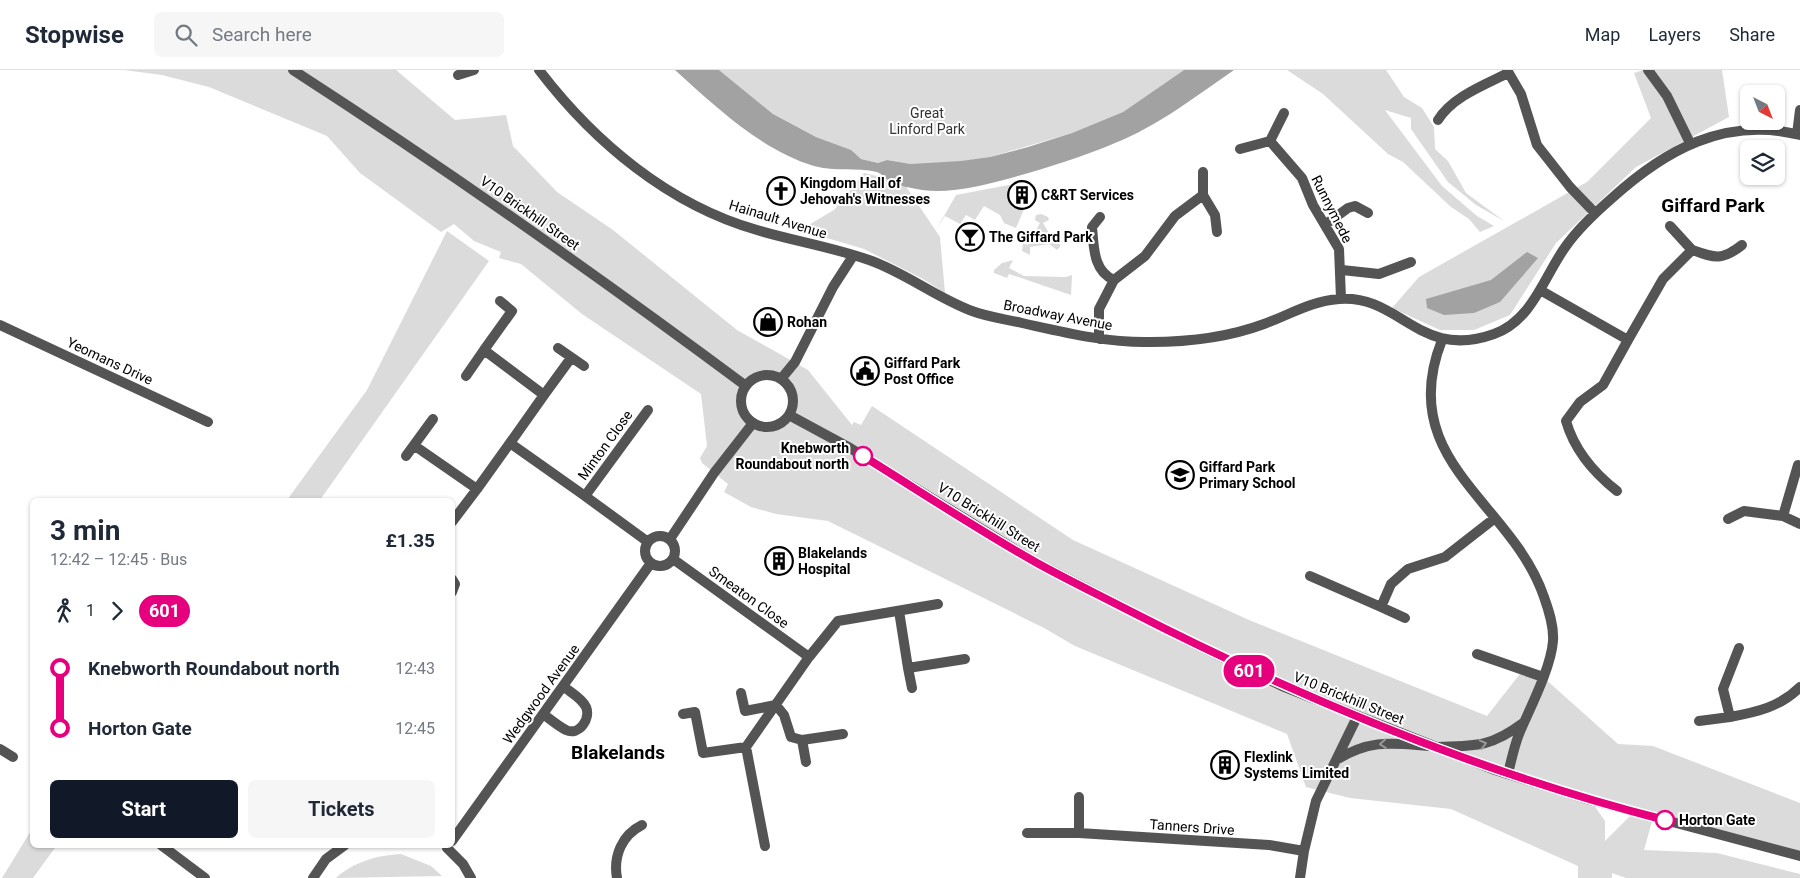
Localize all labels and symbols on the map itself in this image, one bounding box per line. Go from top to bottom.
north arrow [1740,85,1785,130]
park label: Great Linford Park [889,105,966,137]
street label: V10 Brickhill Street [477,173,583,254]
street label: Runnymede [1308,173,1356,245]
place label: Kingdom Hall of Jehovah's Witnesses [800,175,930,207]
church icon: Kingdom Hall of Jehovah's Witnesses [766,176,796,206]
building icon: C&RT Services [1007,180,1037,210]
place label: C&RT Services [1041,187,1134,203]
district label: Giffard Park [1661,194,1766,217]
street label: Hainault Avenue [727,197,829,241]
bar icon: The Giffard Park [955,222,985,252]
place label: The Giffard Park [989,229,1093,245]
street label: Broadway Avenue [1002,297,1114,333]
shop icon: Rohan [753,307,783,337]
place label: Rohan [787,314,827,330]
street label: Yeomans Drive [64,334,156,388]
place label: Giffard Park Post Office [884,355,961,387]
public building icon: Giffard Park Post Office [850,356,880,386]
street label: Minton Close [574,407,636,483]
place label: Knebworth Roundabout north [735,440,849,472]
marker: Knebworth Roundabout north [853,446,873,466]
place label: Giffard Park Primary School [1199,459,1296,491]
school or university icon: Giffard Park Primary School [1165,460,1195,490]
street label: V10 Brickhill Street [935,479,1044,555]
place label: Blakelands Hospital [798,545,867,577]
building icon: Blakelands Hospital [764,546,794,576]
street label: Smeaton Close [706,563,792,631]
street label: Wedgwood Avenue [500,641,582,747]
line badge: 601 [1220,655,1278,687]
street label: V10 Brickhill Street [1291,669,1407,728]
one-way arrow [1378,738,1386,749]
one-way arrow [1478,739,1487,750]
district label: Blakelands [571,741,665,764]
place label: Flexlink Systems Limited [1244,749,1349,781]
building icon: Flexlink Systems Limited [1210,750,1240,780]
marker: Horton Gate [1655,810,1675,830]
place label: Horton Gate [1679,812,1756,828]
street label: Tanners Drive [1149,816,1235,838]

